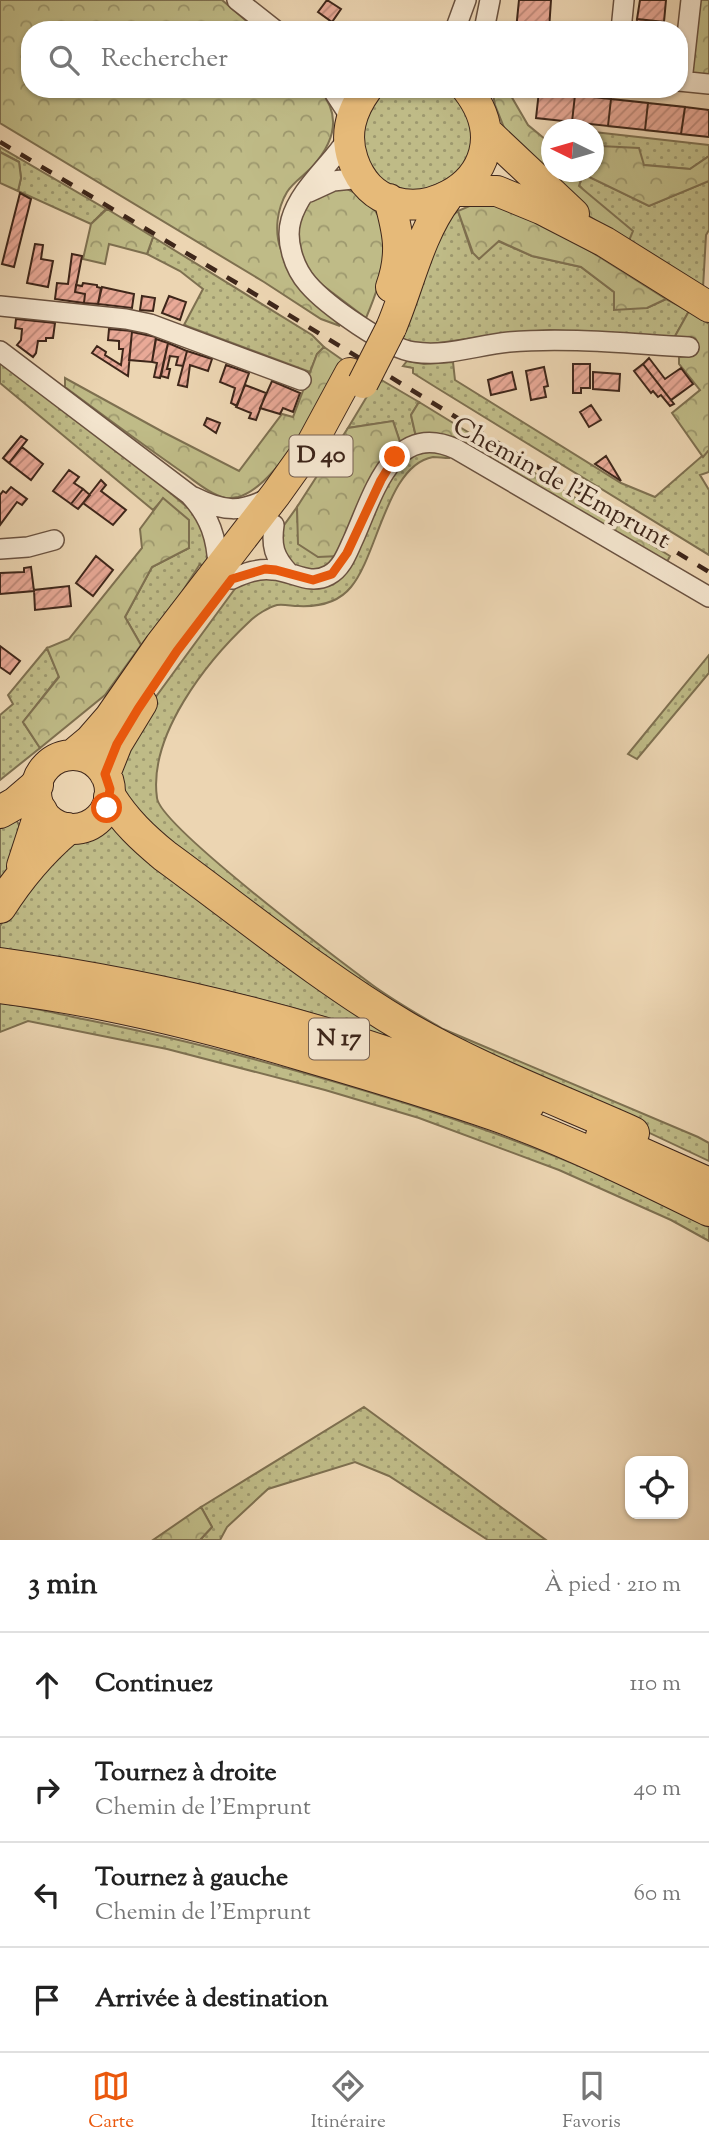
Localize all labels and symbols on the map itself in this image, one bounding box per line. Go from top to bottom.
north arrow [541,119,604,182]
street label: Chemin de l'Emprunt [445,409,677,559]
road number: D 40 [290,435,352,476]
route end [379,441,410,472]
route start [91,792,122,823]
road number: N 17 [309,1018,369,1059]

